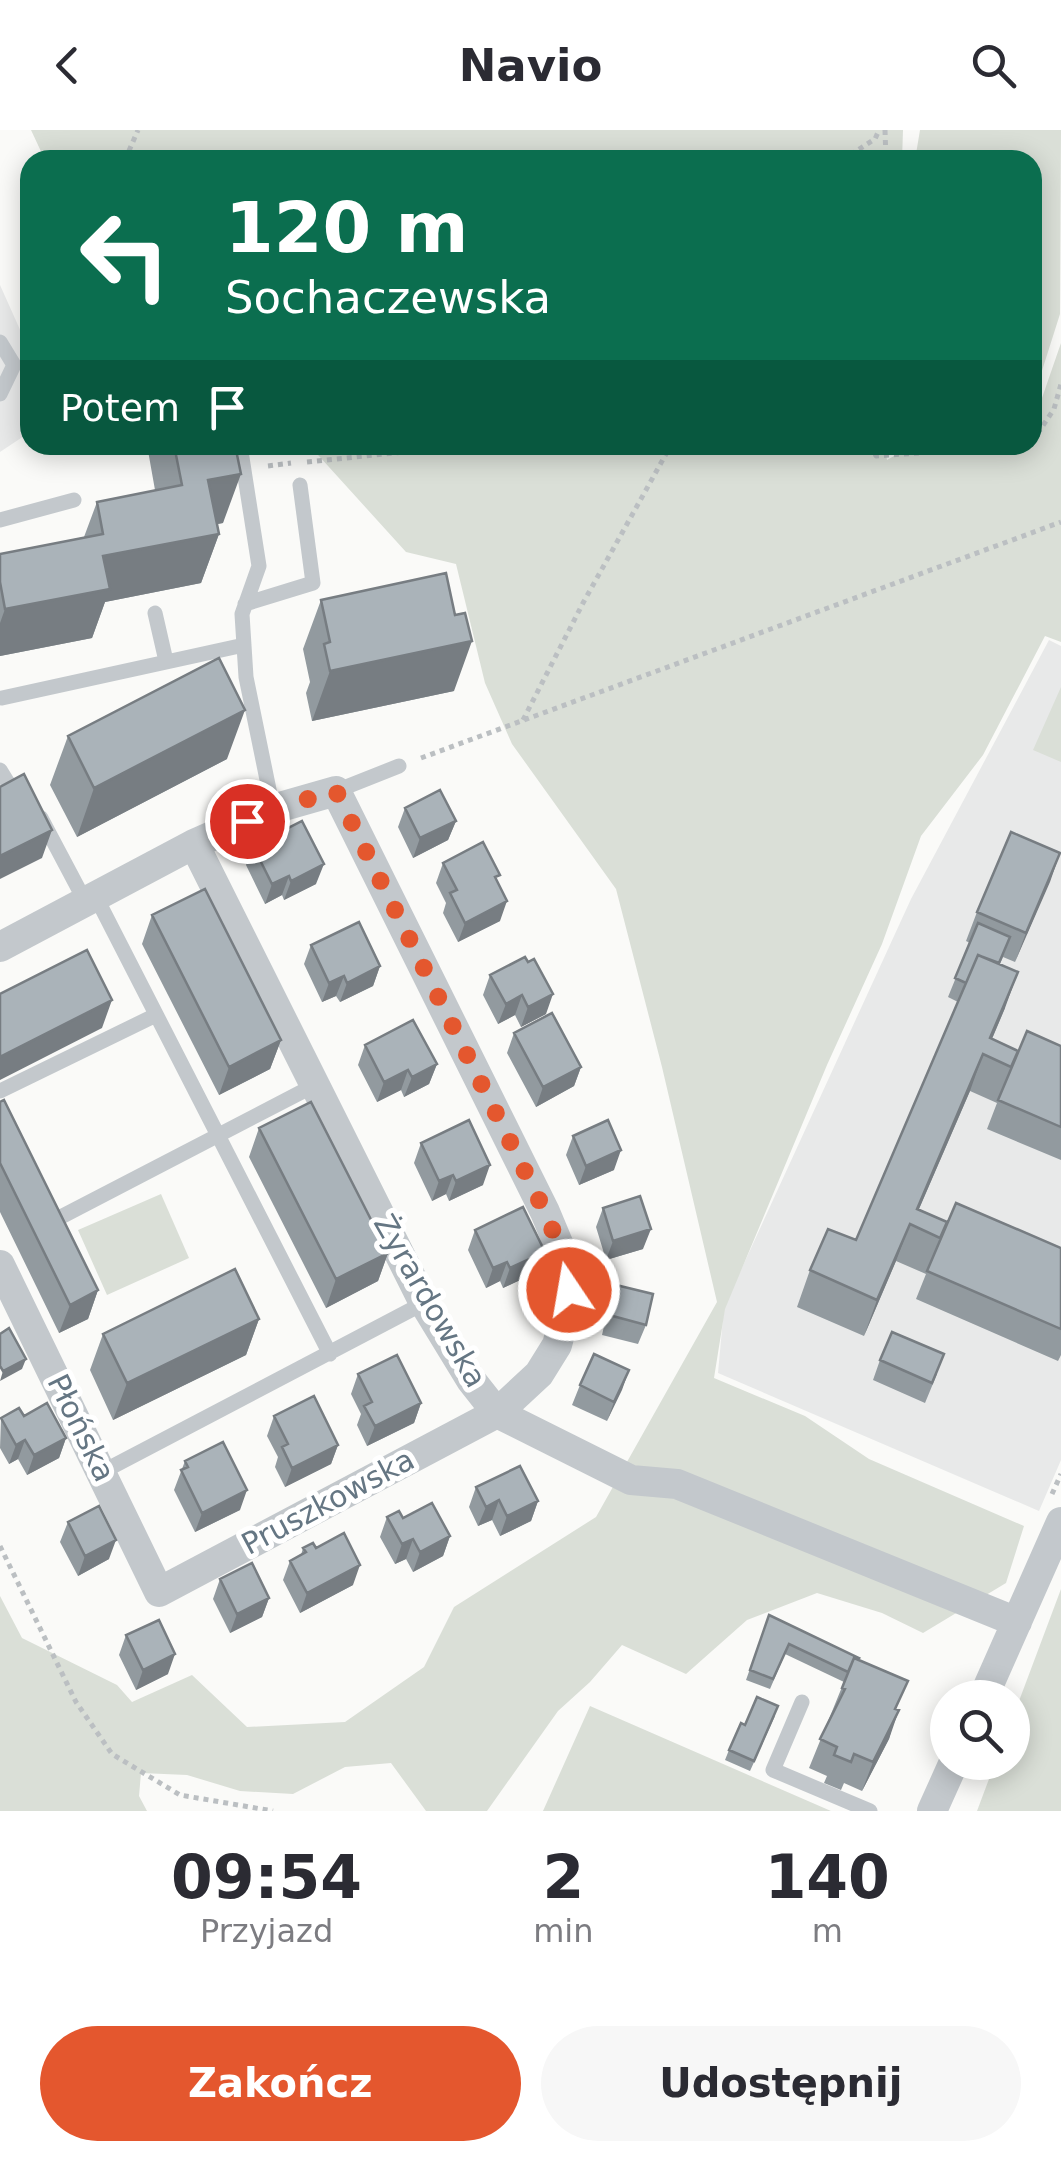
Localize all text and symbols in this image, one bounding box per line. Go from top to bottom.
icon: back [40,38,95,93]
icon: search [966,38,1021,93]
text: Navio [459,39,602,92]
text: 120 m [225,187,468,269]
icon: left [60,190,190,320]
text: Sochaczewska [225,271,551,324]
icon: arrive [200,380,255,435]
text: Potem [60,386,180,430]
pin [205,779,290,864]
icon: arrive [220,794,275,849]
street label: Żyrardowska [367,1208,494,1393]
position arrow [517,1238,621,1342]
street label: Płońska [41,1368,122,1487]
street label: Pruszkowska [236,1441,420,1562]
map controls [930,1680,1030,1780]
button: search [930,1680,1030,1780]
text: 09:54 [171,1842,362,1912]
text: 2 [542,1842,584,1912]
text: 140 [765,1842,890,1912]
text: Przyjazd [200,1912,333,1950]
text: min [533,1912,594,1950]
text: m [812,1912,843,1950]
button: Zakończ [40,2026,521,2141]
button: Udostępnij [541,2026,1021,2141]

